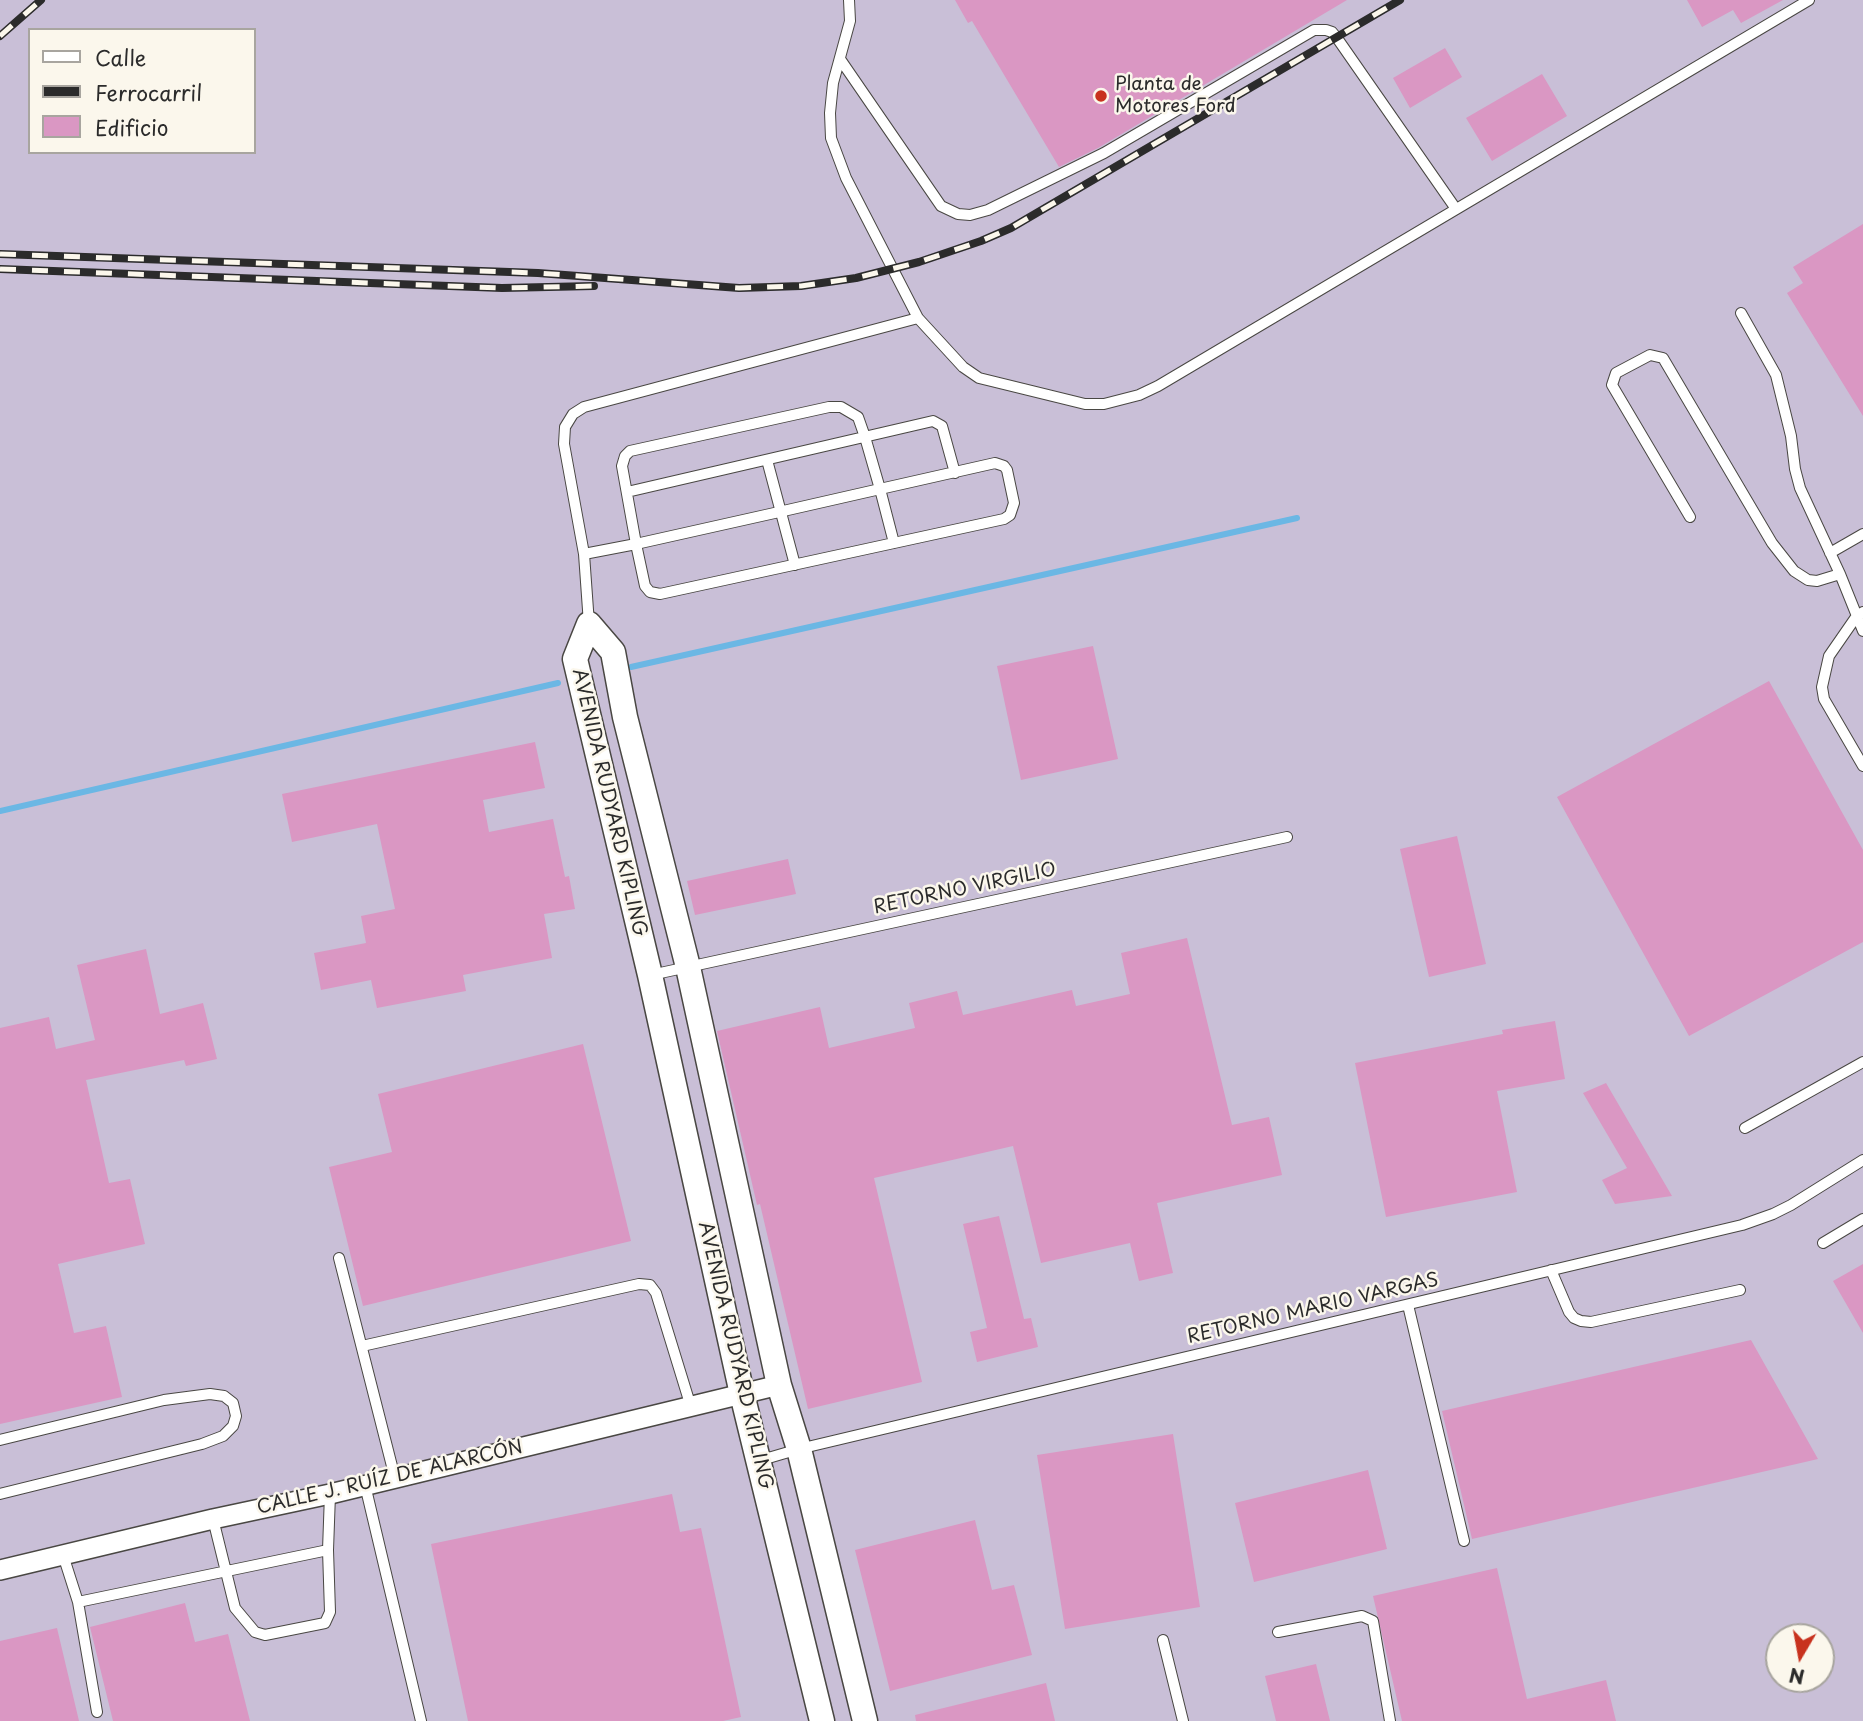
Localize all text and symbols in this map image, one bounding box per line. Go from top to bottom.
legend [28,28,256,154]
text: Calle [95,41,146,73]
place label: Planta de Motores Ford [1115,74,1236,118]
text: Ferrocarril [95,76,202,108]
marker: Planta de Motores Ford [1093,88,1109,104]
text: Edificio [95,111,168,143]
street label: AVENIDA RUDYARD KIPLING [567,667,651,939]
street label: RETORNO VIRGILIO [872,858,1058,920]
street label: AVENIDA RUDYARD KIPLING [693,1220,777,1492]
street label: RETORNO MARIO VARGAS [1185,1269,1441,1349]
street label: CALLE J. RUÍZ DE ALARCÓN [255,1436,525,1520]
north arrow [1765,1623,1835,1693]
text: N [1787,1662,1807,1692]

